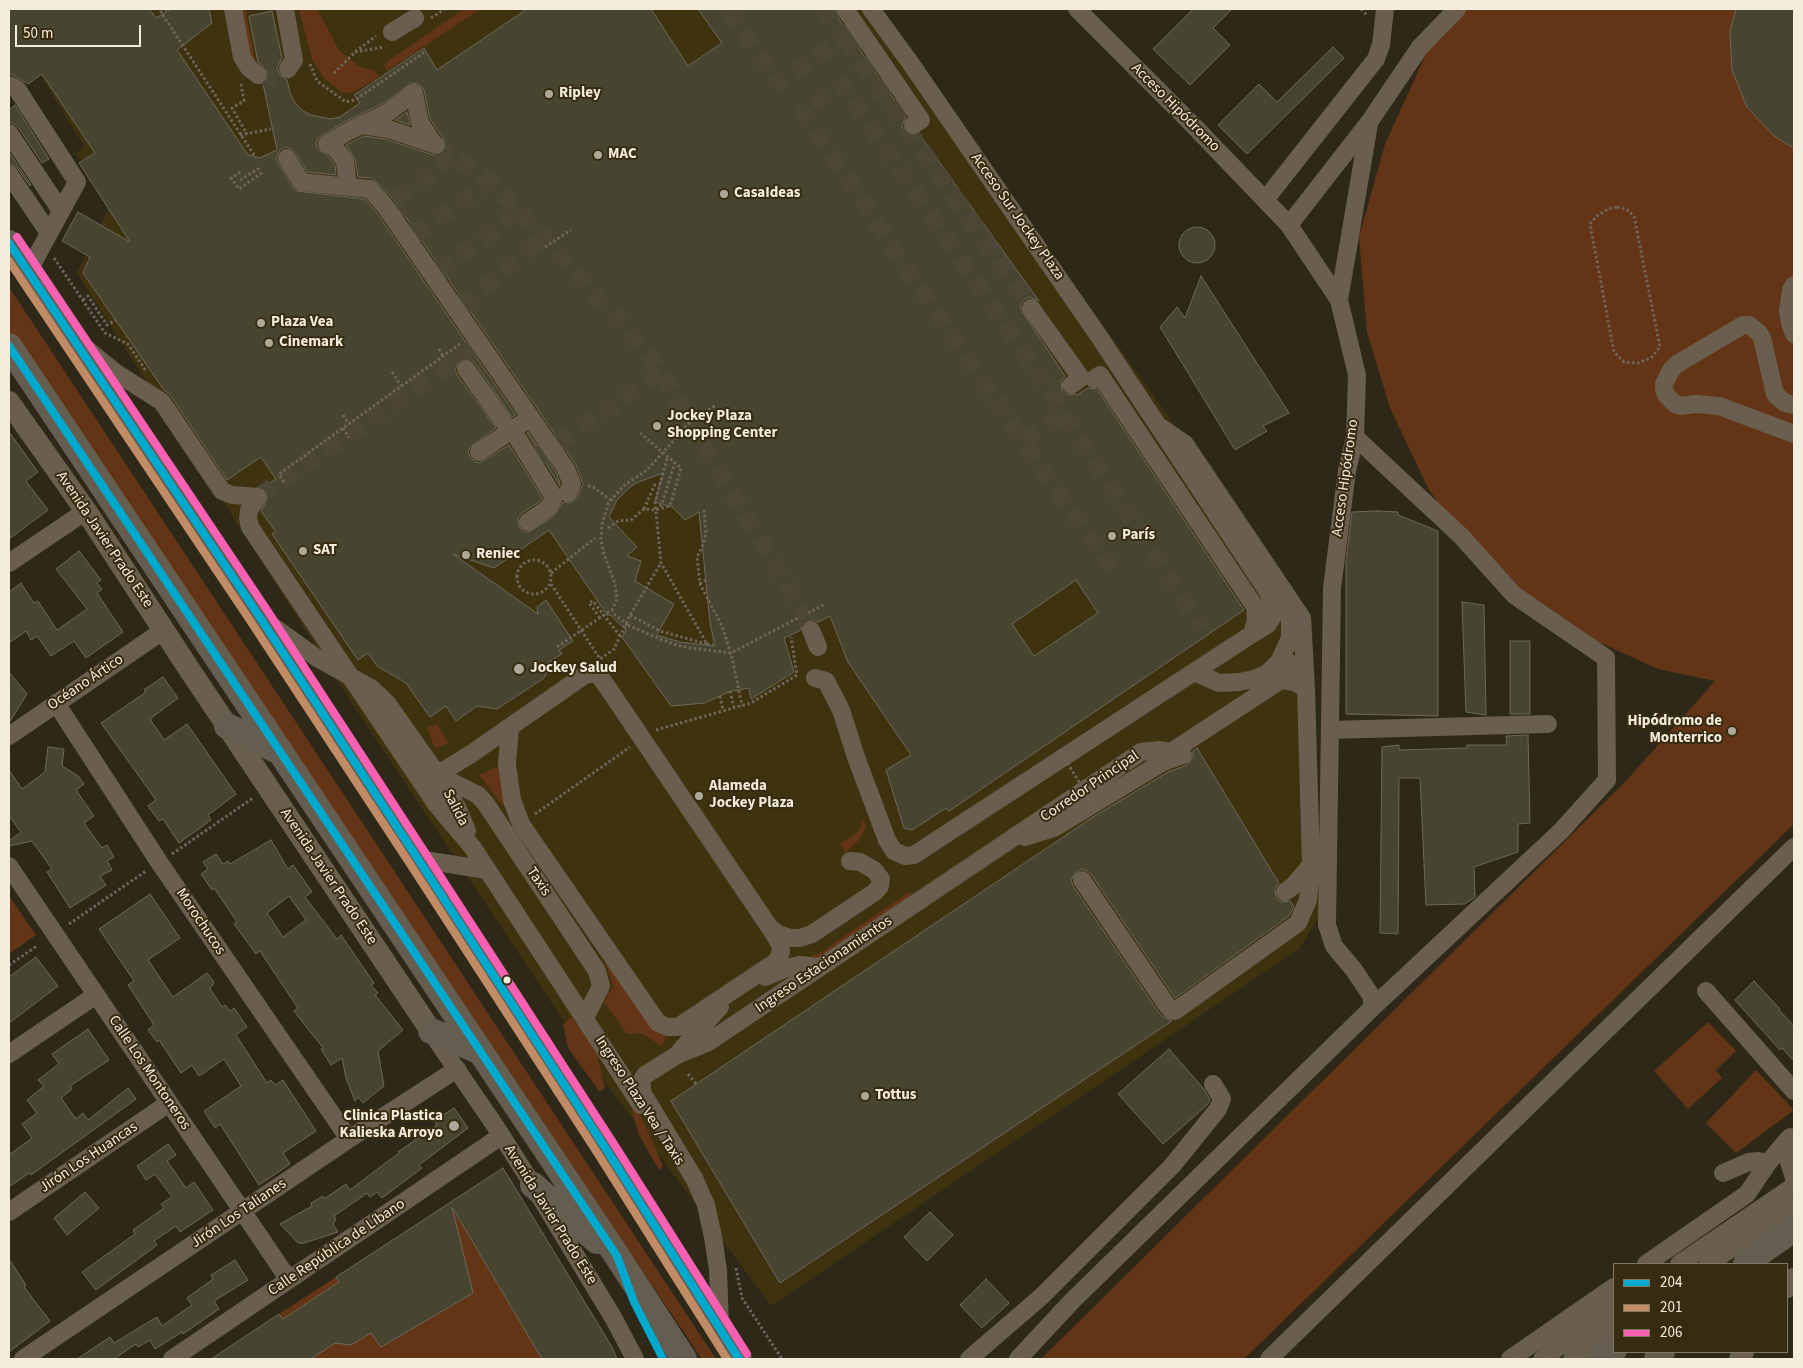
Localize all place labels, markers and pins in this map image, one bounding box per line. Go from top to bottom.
place label: Ripley [559,85,601,103]
marker: Ripley [543,88,555,100]
place label: MAC [608,146,637,164]
marker: MAC [592,149,604,161]
place label: CasaIdeas [734,185,800,203]
marker: CasaIdeas [718,188,730,200]
place label: Plaza Vea [271,314,333,332]
marker: Plaza Vea [255,317,267,329]
place label: Cinemark [279,334,343,352]
marker: Cinemark [263,337,275,349]
place label: Jockey Plaza Shopping Center [667,408,777,443]
marker: Jockey Plaza Shopping Center [651,420,663,432]
place label: París [1122,527,1155,545]
marker: París [1106,530,1118,542]
place label: SAT [313,542,337,560]
marker: SAT [297,545,309,557]
place label: Reniec [476,546,520,564]
marker: Reniec [460,549,472,561]
place label: Jockey Salud [530,660,617,678]
marker: Jockey Salud [512,662,526,676]
place label: Hipódromo de Monterrico [1628,713,1722,748]
marker: Hipódromo de Monterrico [1726,725,1738,737]
place label: Alameda Jockey Plaza [709,778,794,813]
marker: Alameda Jockey Plaza [693,790,705,802]
unlabelled marker [502,975,512,985]
place label: Tottus [875,1087,916,1105]
marker: Tottus [859,1090,871,1102]
place label: Clinica Plastica Kalieska Arroyo [339,1108,443,1143]
marker: Clinica Plastica Kalieska Arroyo [447,1119,461,1133]

